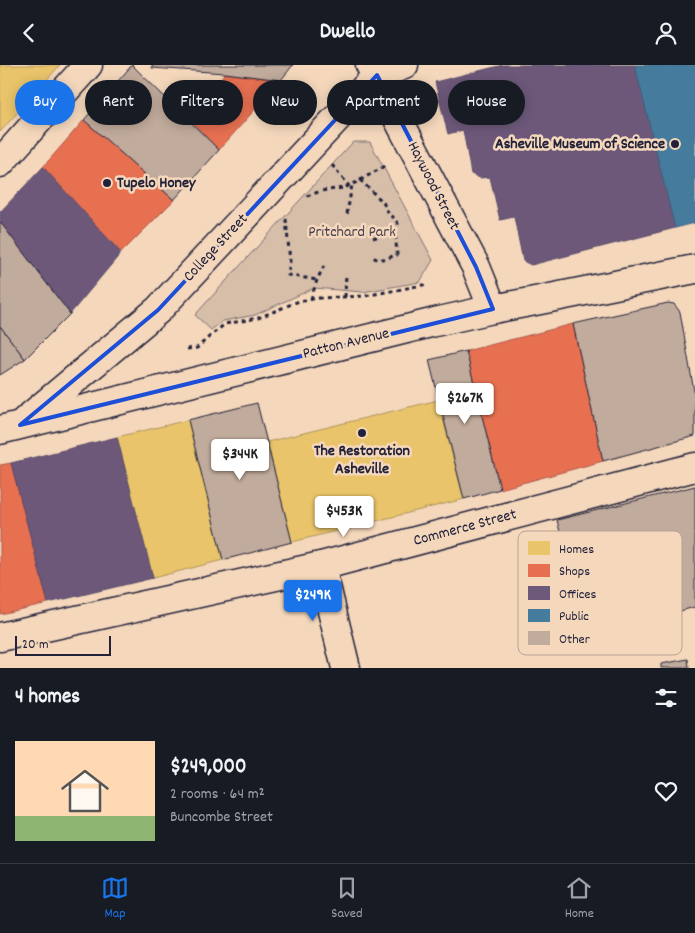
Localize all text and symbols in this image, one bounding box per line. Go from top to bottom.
text: Dwello [320,17,375,48]
icon: back [15,19,43,47]
icon: person [652,19,680,47]
chip: Buy [15,80,75,125]
chip: Rent [85,80,152,125]
chip: Filters [162,80,243,125]
chip: New [253,80,317,125]
chip: Apartment [327,80,438,125]
chip: House [448,80,525,125]
place label: Asheville Museum of Science [495,133,665,156]
street label: Haywood Street [401,138,465,234]
marker: Asheville Museum of Science [669,138,681,150]
place label: Tupelo Honey [117,172,197,195]
marker: Tupelo Honey [101,177,113,189]
street label: College Street [178,209,254,287]
park label: Pritchard Park [308,221,396,244]
street label: Patton Avenue [300,322,392,366]
pin: $267K [430,383,500,425]
text: $267K [447,387,483,410]
marker: The Restoration Asheville [356,427,368,439]
pin: $344K [205,439,275,481]
place label: The Restoration Asheville [314,440,410,481]
text: $344K [222,443,258,466]
pin: $453K [309,495,379,538]
text: $453K [326,500,362,523]
street label: Commerce Street [411,503,519,553]
legend [518,531,682,655]
text: Homes [559,540,594,560]
text: Shops [559,562,590,582]
pin: $249K [278,579,348,622]
text: $249K [295,584,331,607]
text: Offices [559,585,596,605]
text: Public [559,607,589,627]
text: Other [559,630,591,650]
scale bar [15,633,111,656]
text: 20 m [22,635,49,655]
text: 4 homes [15,683,80,713]
icon: filters [652,684,680,712]
text: $249,000 [170,753,246,783]
icon: home [55,761,115,821]
icon: heart [652,777,680,805]
text: 2 rooms · 64 m² [170,783,265,806]
text: Buncombe Street [170,806,273,829]
tab: Map [101,874,129,924]
tab: Saved [331,874,363,924]
tab: Home [565,874,594,924]

